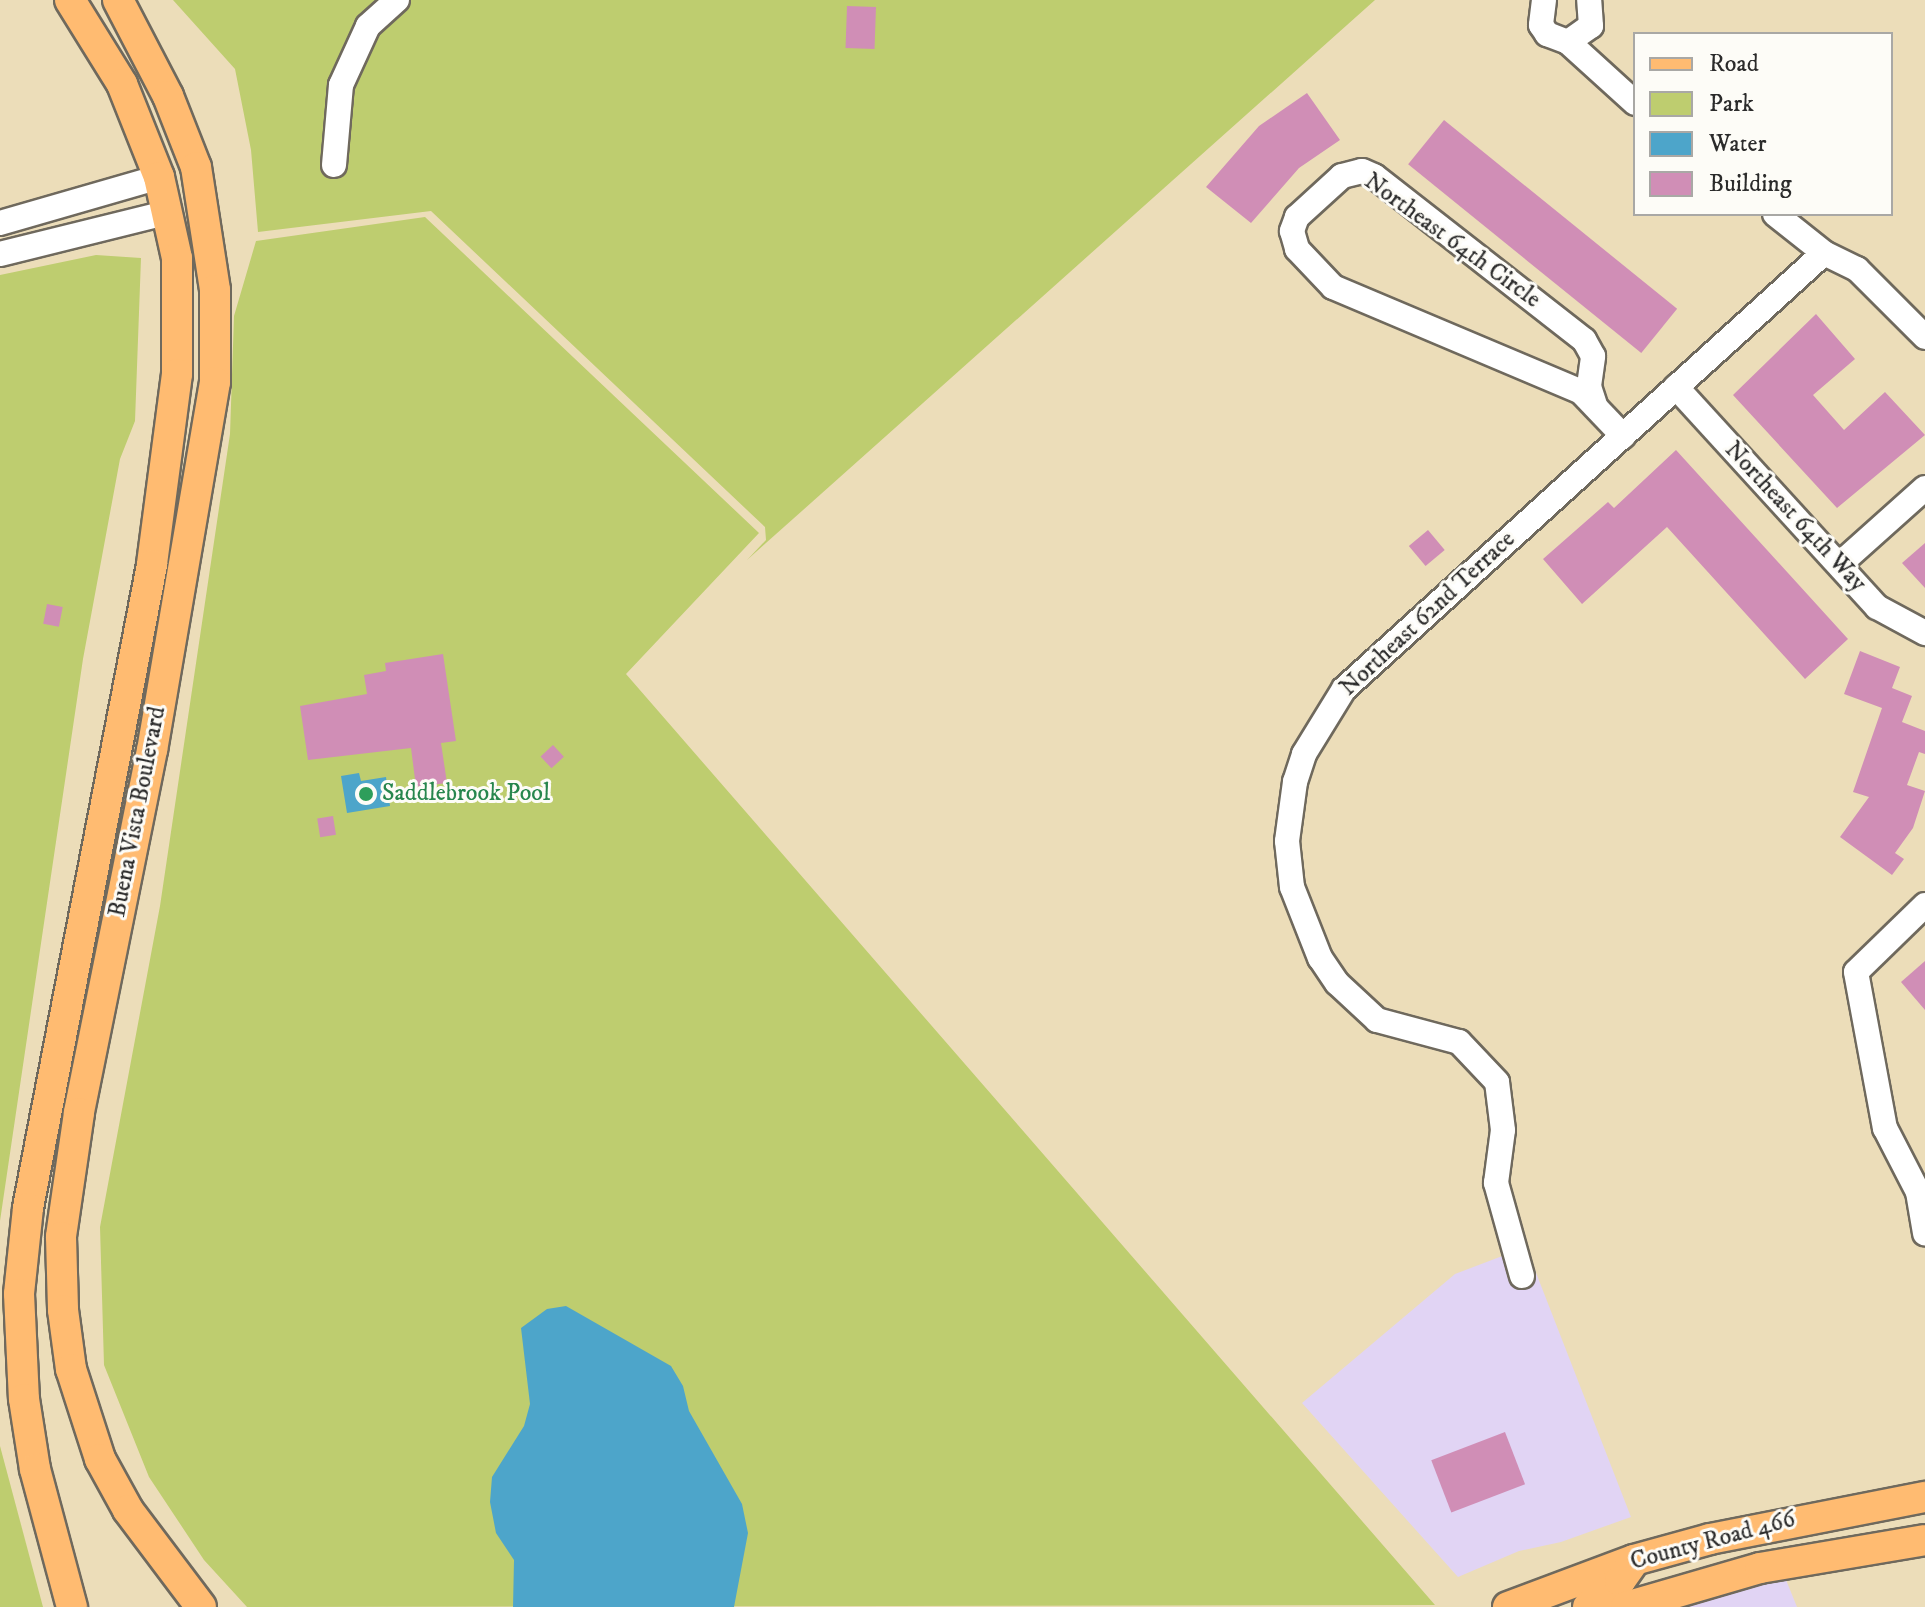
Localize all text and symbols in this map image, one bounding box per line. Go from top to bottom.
legend [1633,32,1893,216]
text: Road [1709,49,1759,79]
text: Park [1709,89,1754,119]
text: Water [1709,129,1766,159]
street label: Northeast 64th Circle [1358,167,1546,315]
text: Building [1709,169,1792,199]
street label: Northeast 64th Way [1718,436,1872,598]
street label: Northeast 62nd Terrace [1335,525,1521,703]
street label: Buena Vista Boulevard [103,704,173,920]
place label: Saddlebrook Pool [382,780,550,808]
marker: Saddlebrook Pool [357,785,375,803]
street label: County Road 466 [1627,1505,1799,1577]

